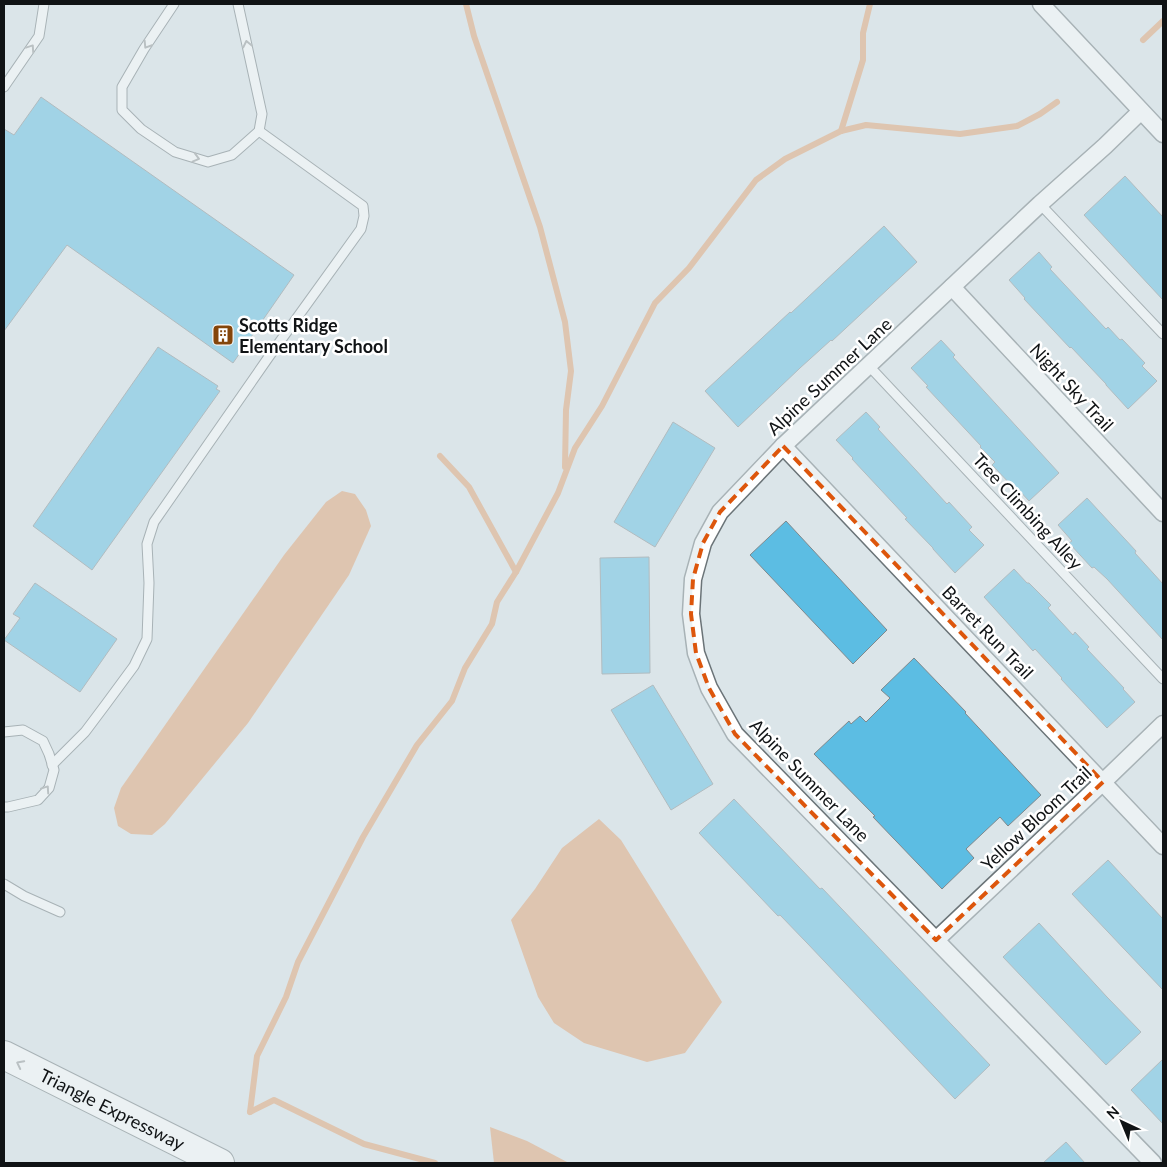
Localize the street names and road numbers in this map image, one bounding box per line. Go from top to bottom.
street label: Alpine Summer Lane [762,313,896,439]
street label: Night Sky Trail [1026,338,1118,436]
street label: Tree Climbing Alley [969,448,1088,574]
street label: Barret Run Trail [938,581,1038,683]
street label: Alpine Summer Lane [746,714,874,846]
street label: Yellow Bloom Trail [976,761,1096,875]
street label: Triangle Expressway [36,1064,189,1155]

